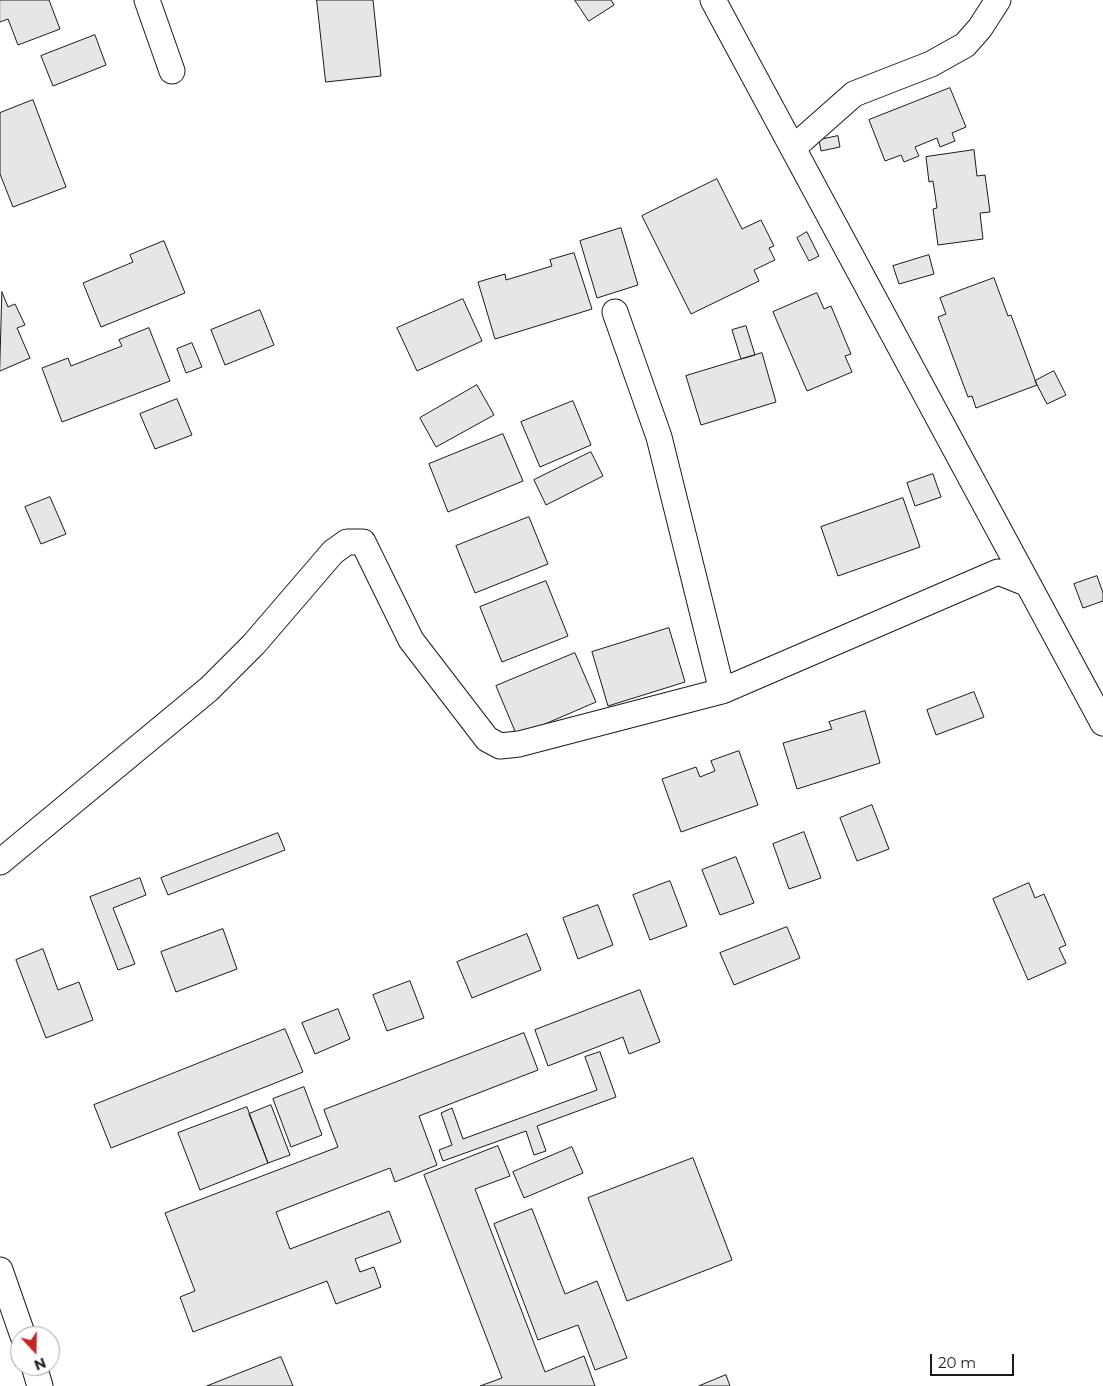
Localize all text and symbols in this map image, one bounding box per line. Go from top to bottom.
north arrow [10,1326,60,1376]
scale bar [933,1344,1017,1376]
text: 20 m [938,1353,976,1372]
text: N [32,1354,49,1374]

